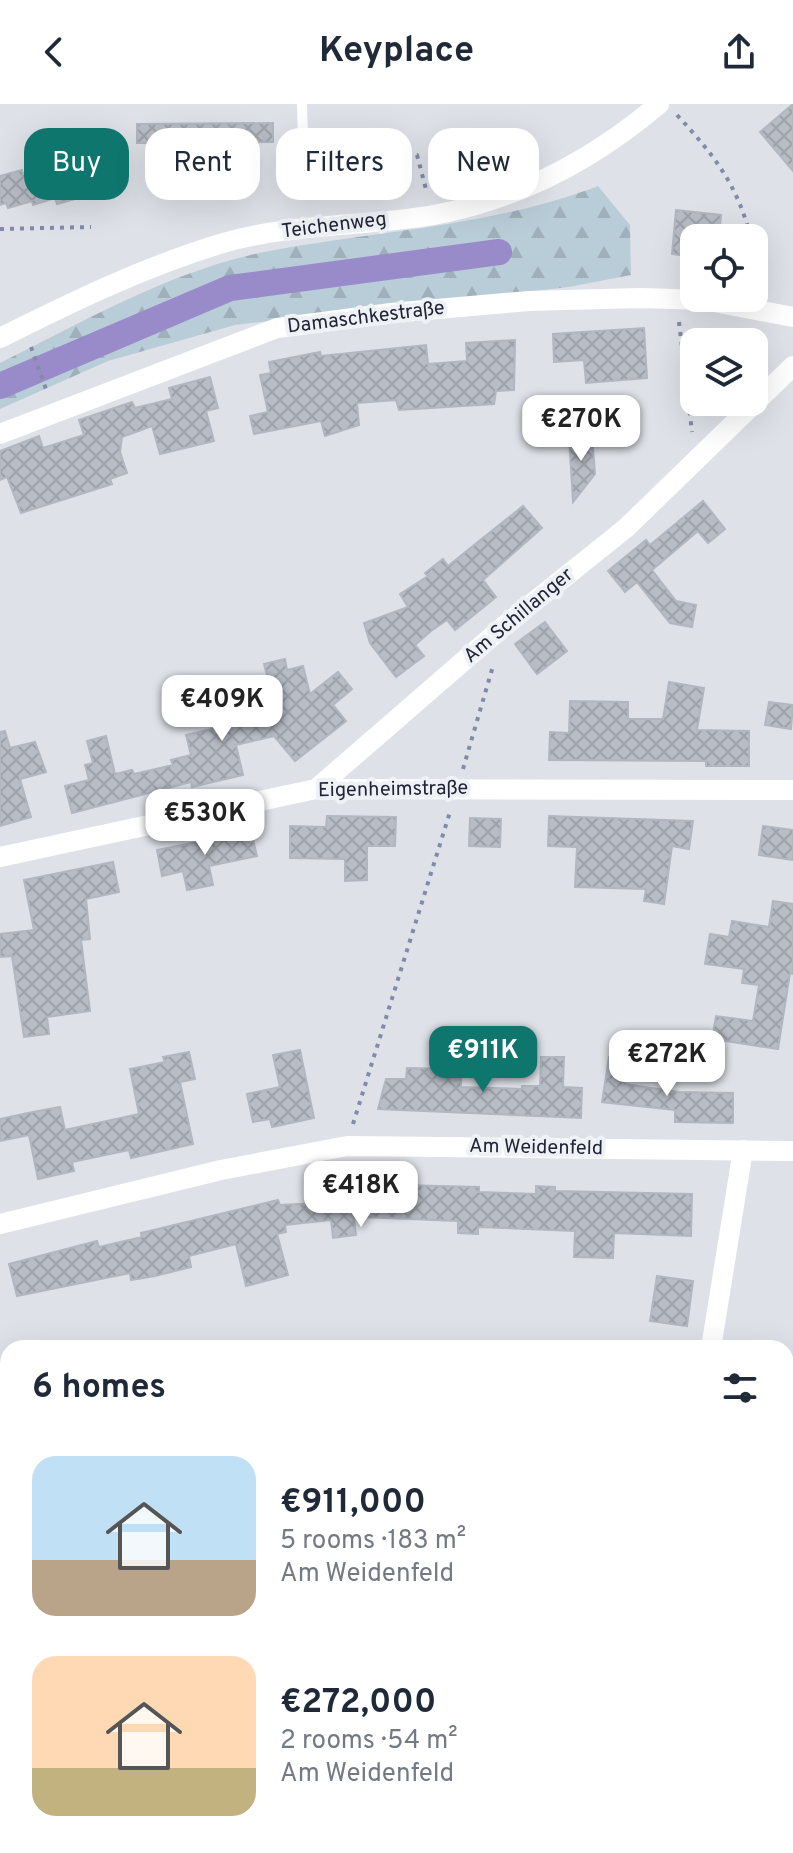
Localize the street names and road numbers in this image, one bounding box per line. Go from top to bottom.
street label: Teichenweg [280,207,388,245]
street label: Damaschkestraße [286,295,446,341]
street label: Am Schillanger [459,562,580,670]
street label: Eigenheimstraße [318,776,468,804]
street label: Am Weidenfeld [469,1134,603,1162]

